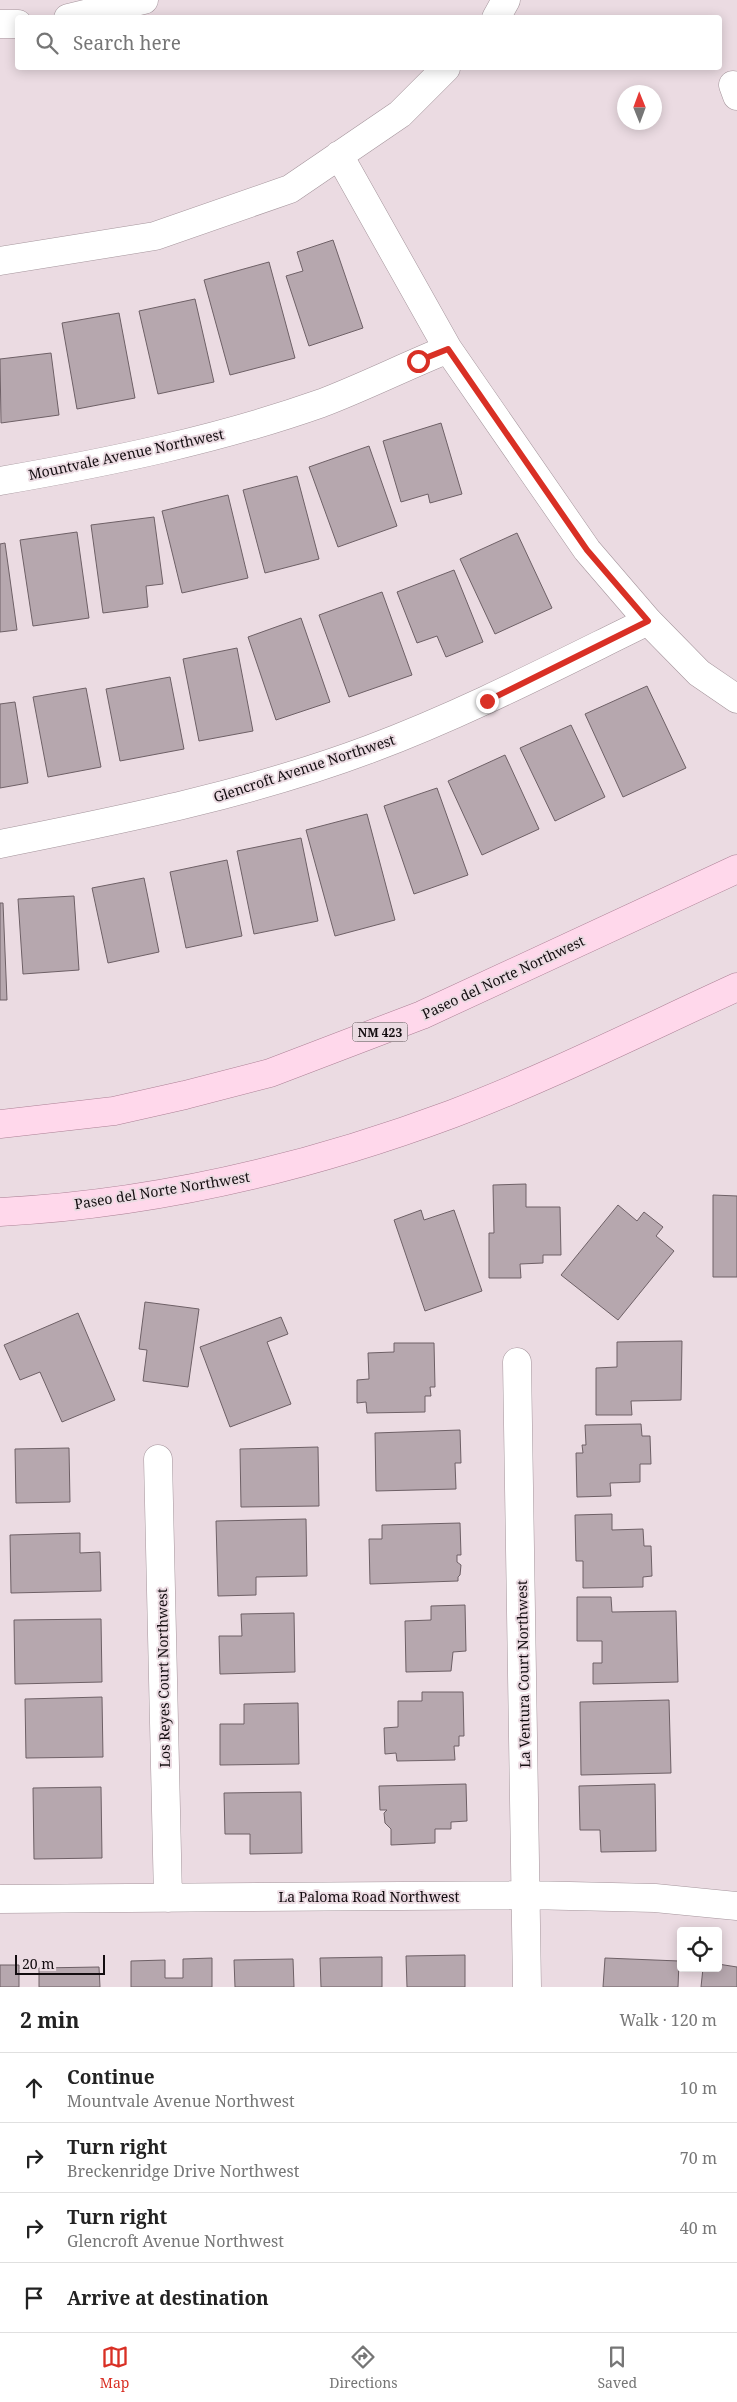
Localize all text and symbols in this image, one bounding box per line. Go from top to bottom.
search box [15,15,722,70]
icon: search [33,29,61,57]
text: Search here [73,30,181,56]
north arrow [617,85,662,130]
route start [407,350,430,373]
street label: Mountvale Avenue Northwest [27,424,225,484]
route end [476,690,499,713]
street label: Glencroft Avenue Northwest [211,730,397,806]
street label: Paseo del Norte Northwest [419,931,587,1023]
road number: NM 423 [352,1022,408,1042]
street label: Paseo del Norte Northwest [73,1167,251,1213]
street label: La Ventura Court Northwest [512,1580,534,1768]
street label: Los Reyes Court Northwest [152,1588,174,1768]
street label: La Paloma Road Northwest [278,1887,460,1906]
map controls [677,1927,722,1972]
button: locate [677,1927,722,1972]
scale bar [15,1952,105,1975]
text: 20 m [22,1954,55,1973]
text: 2 min [20,2006,79,2034]
text: Walk · 120 m [620,2009,717,2031]
text: Continue [67,2064,155,2090]
icon: ahead [20,2074,48,2102]
text: 10 m [680,2077,717,2099]
text: Mountvale Avenue Northwest [67,2090,295,2112]
text: Turn right [67,2134,167,2160]
icon: right [20,2144,48,2172]
text: 70 m [680,2147,717,2169]
text: Breckenridge Drive Northwest [67,2160,299,2182]
text: Turn right [67,2204,167,2230]
icon: right [20,2214,48,2242]
text: 40 m [680,2217,717,2239]
text: Glencroft Avenue Northwest [67,2230,284,2252]
icon: arrive [20,2284,48,2312]
text: Arrive at destination [67,2285,269,2311]
tab: Map [100,2343,129,2392]
tab: Directions [329,2343,398,2392]
tab: Saved [597,2343,637,2392]

